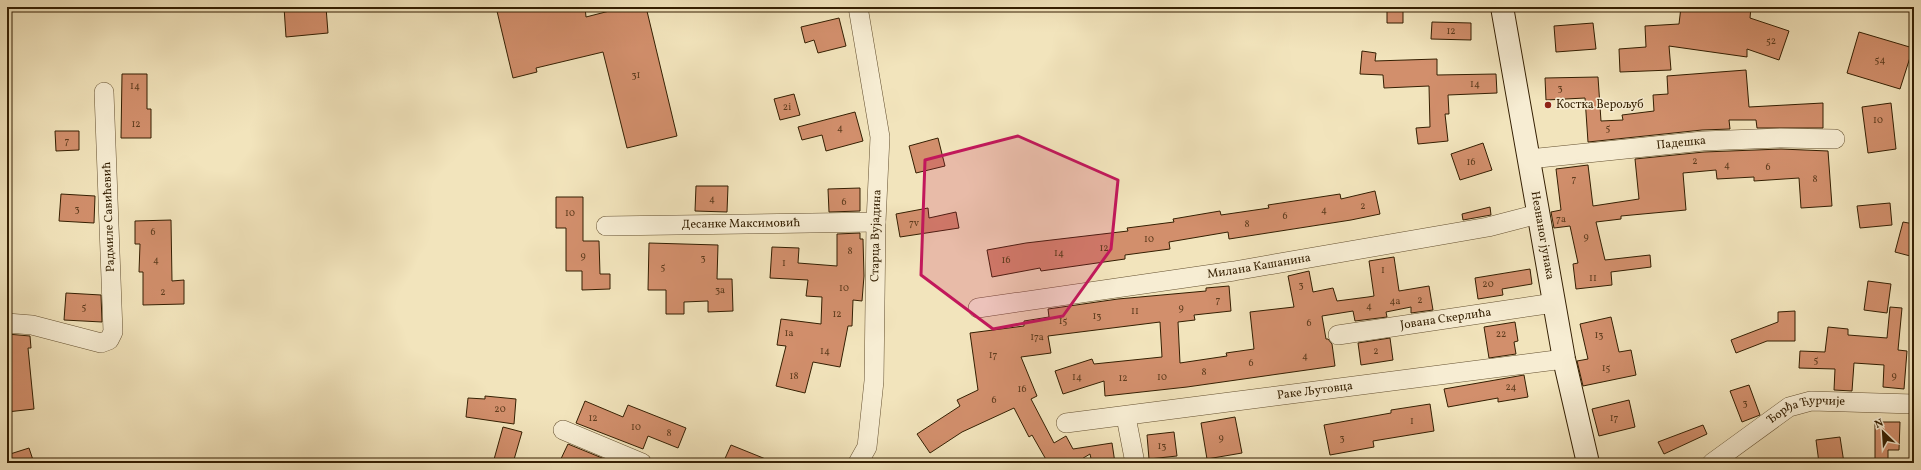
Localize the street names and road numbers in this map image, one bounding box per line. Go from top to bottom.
street label: Падешка [1656,133,1707,154]
street label: Радмиле Савићевић [99,162,119,272]
street label: Старца Вујадина [867,189,886,282]
street label: Незнаног јунака [1527,190,1558,281]
street label: Десанке Максимовић [682,215,800,233]
street label: Милана Кашанина [1206,250,1312,283]
street label: Јована Скерлића [1399,304,1492,334]
street label: Раке Љутовца [1276,378,1354,404]
street label: Ђорђа Ћурчије [1764,393,1846,428]

